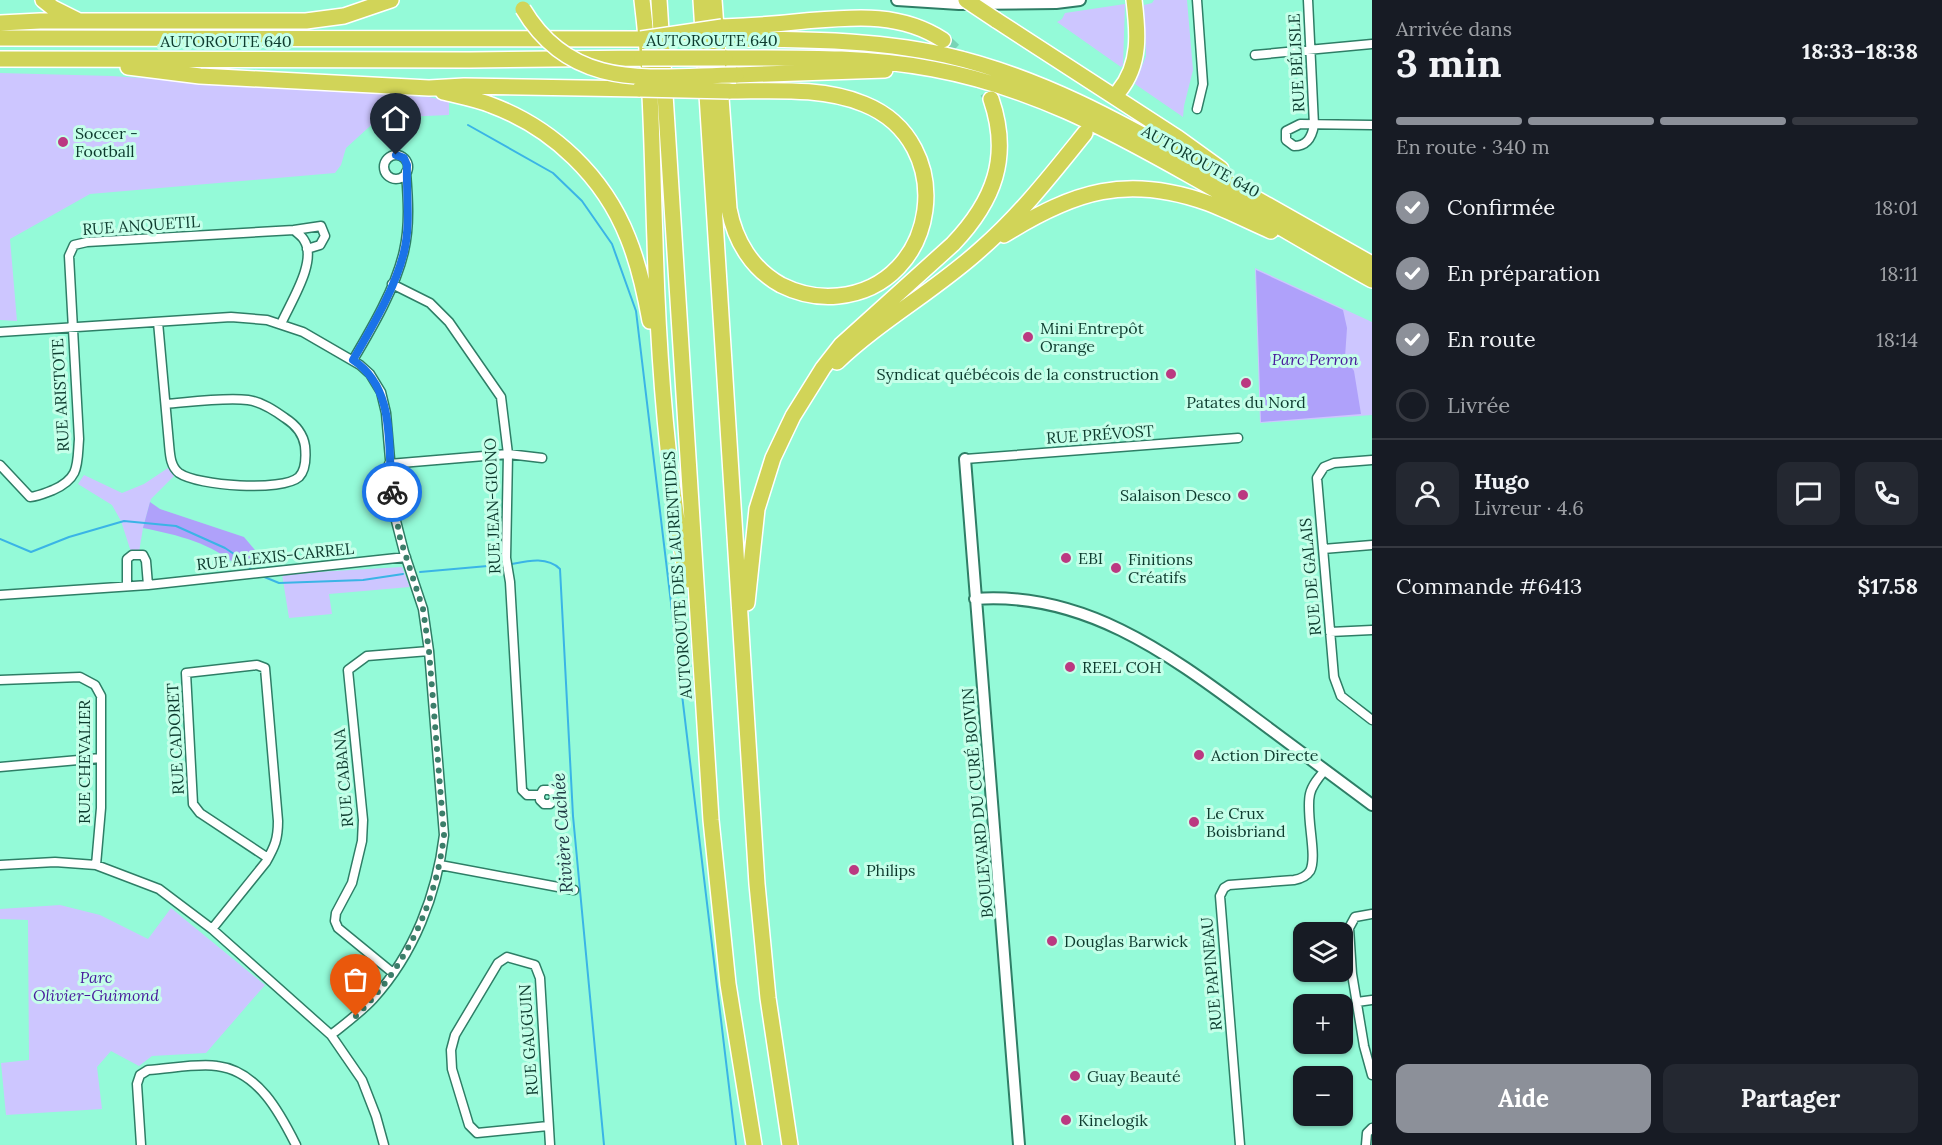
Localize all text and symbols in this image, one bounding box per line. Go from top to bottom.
street label: RUE BÉLISLE [1283,13,1309,113]
text: Arrivée dans [1396,16,1512,41]
street label: AUTOROUTE 640 [645,30,778,50]
street label: AUTOROUTE 640 [159,31,292,51]
text: 18:33–18:38 [1802,37,1918,65]
text: 3 min [1396,38,1502,88]
pin [370,93,421,155]
icon: home [379,102,412,135]
street label: AUTOROUTE 640 [1138,120,1263,202]
place label: Soccer - Football [75,123,138,161]
text: En route · 340 m [1396,134,1550,159]
marker: Soccer - Football [56,135,70,149]
icon: check [1396,191,1429,224]
text: Confirmée [1447,193,1555,221]
text: 18:01 [1875,195,1918,220]
street label: RUE ANQUETIL [82,211,200,239]
icon: check [1396,257,1429,290]
text: En préparation [1447,259,1600,287]
text: 18:11 [1880,261,1918,286]
place label: Mini Entrepôt Orange [1040,318,1145,356]
icon: check [1396,323,1429,356]
text: En route [1447,325,1536,353]
text: 18:14 [1876,327,1918,352]
marker: Mini Entrepôt Orange [1021,330,1035,344]
street label: RUE ARISTOTE [47,338,73,452]
park label: Parc Perron [1272,349,1358,369]
place label: Syndicat québécois de la construction [876,364,1159,384]
marker: Syndicat québécois de la construction [1164,367,1178,381]
marker: Patates du Nord [1239,376,1253,390]
text: Livrée [1447,391,1510,419]
place label: Patates du Nord [1186,392,1306,412]
street label: RUE PRÉVOST [1045,420,1155,448]
street label: RUE JEAN-GIONO [480,437,504,575]
street label: AUTOROUTE DES LAURENTIDES [658,450,696,701]
courier [362,462,422,522]
button: person [1396,462,1459,525]
button: chat [1777,462,1840,525]
button: phone [1855,462,1918,525]
text: Hugo [1474,467,1529,495]
icon: bike [376,476,409,509]
place label: Salaison Desco [1120,485,1231,505]
marker: Salaison Desco [1236,488,1250,502]
text: Livreur · 4.6 [1474,495,1584,520]
street label: RUE DE GALAIS [1295,517,1325,637]
street label: RUE ALEXIS-CARREL [195,538,355,574]
place label: EBI [1078,548,1103,568]
place label: Finitions Créatifs [1128,549,1193,587]
marker: EBI [1059,551,1073,565]
marker: Finitions Créatifs [1109,561,1123,575]
text: Commande #6413 [1396,572,1582,600]
text: $17.58 [1858,572,1918,600]
place label: REEL COH [1082,657,1162,677]
marker: REEL COH [1063,660,1077,674]
street label: RUE CADORET [162,683,188,795]
street label: BOULEVARD DU CURÉ BOIVIN [957,687,997,919]
street label: RUE CHEVALIER [74,699,94,824]
street label: RUE CABANA [329,727,357,828]
place label: Action Directe [1210,745,1319,765]
marker: Action Directe [1192,748,1206,762]
water label: Rivière Cachée [546,772,578,894]
place label: Le Crux Boisbriand [1206,803,1286,841]
marker: Le Crux Boisbriand [1187,815,1201,829]
place label: Philips [866,860,916,880]
marker: Philips [847,863,861,877]
street label: RUE PAPINEAU [1196,916,1226,1032]
map controls [1293,922,1353,1126]
button: layers [1293,922,1353,982]
place label: Douglas Barwick [1064,931,1188,951]
marker: Douglas Barwick [1045,934,1059,948]
pin [330,954,381,1016]
icon: bag [339,963,372,996]
park label: Parc Olivier-Guimond [33,967,159,1005]
street label: RUE GAUGUIN [514,984,542,1096]
button: + [1293,994,1353,1054]
button: Aide [1396,1064,1651,1133]
button: Partager [1663,1064,1918,1133]
place label: Guay Beauté [1087,1066,1181,1086]
button: − [1293,1066,1353,1126]
marker: Guay Beauté [1068,1069,1082,1083]
place label: Kinelogik [1078,1110,1148,1130]
marker: Kinelogik [1059,1113,1073,1127]

